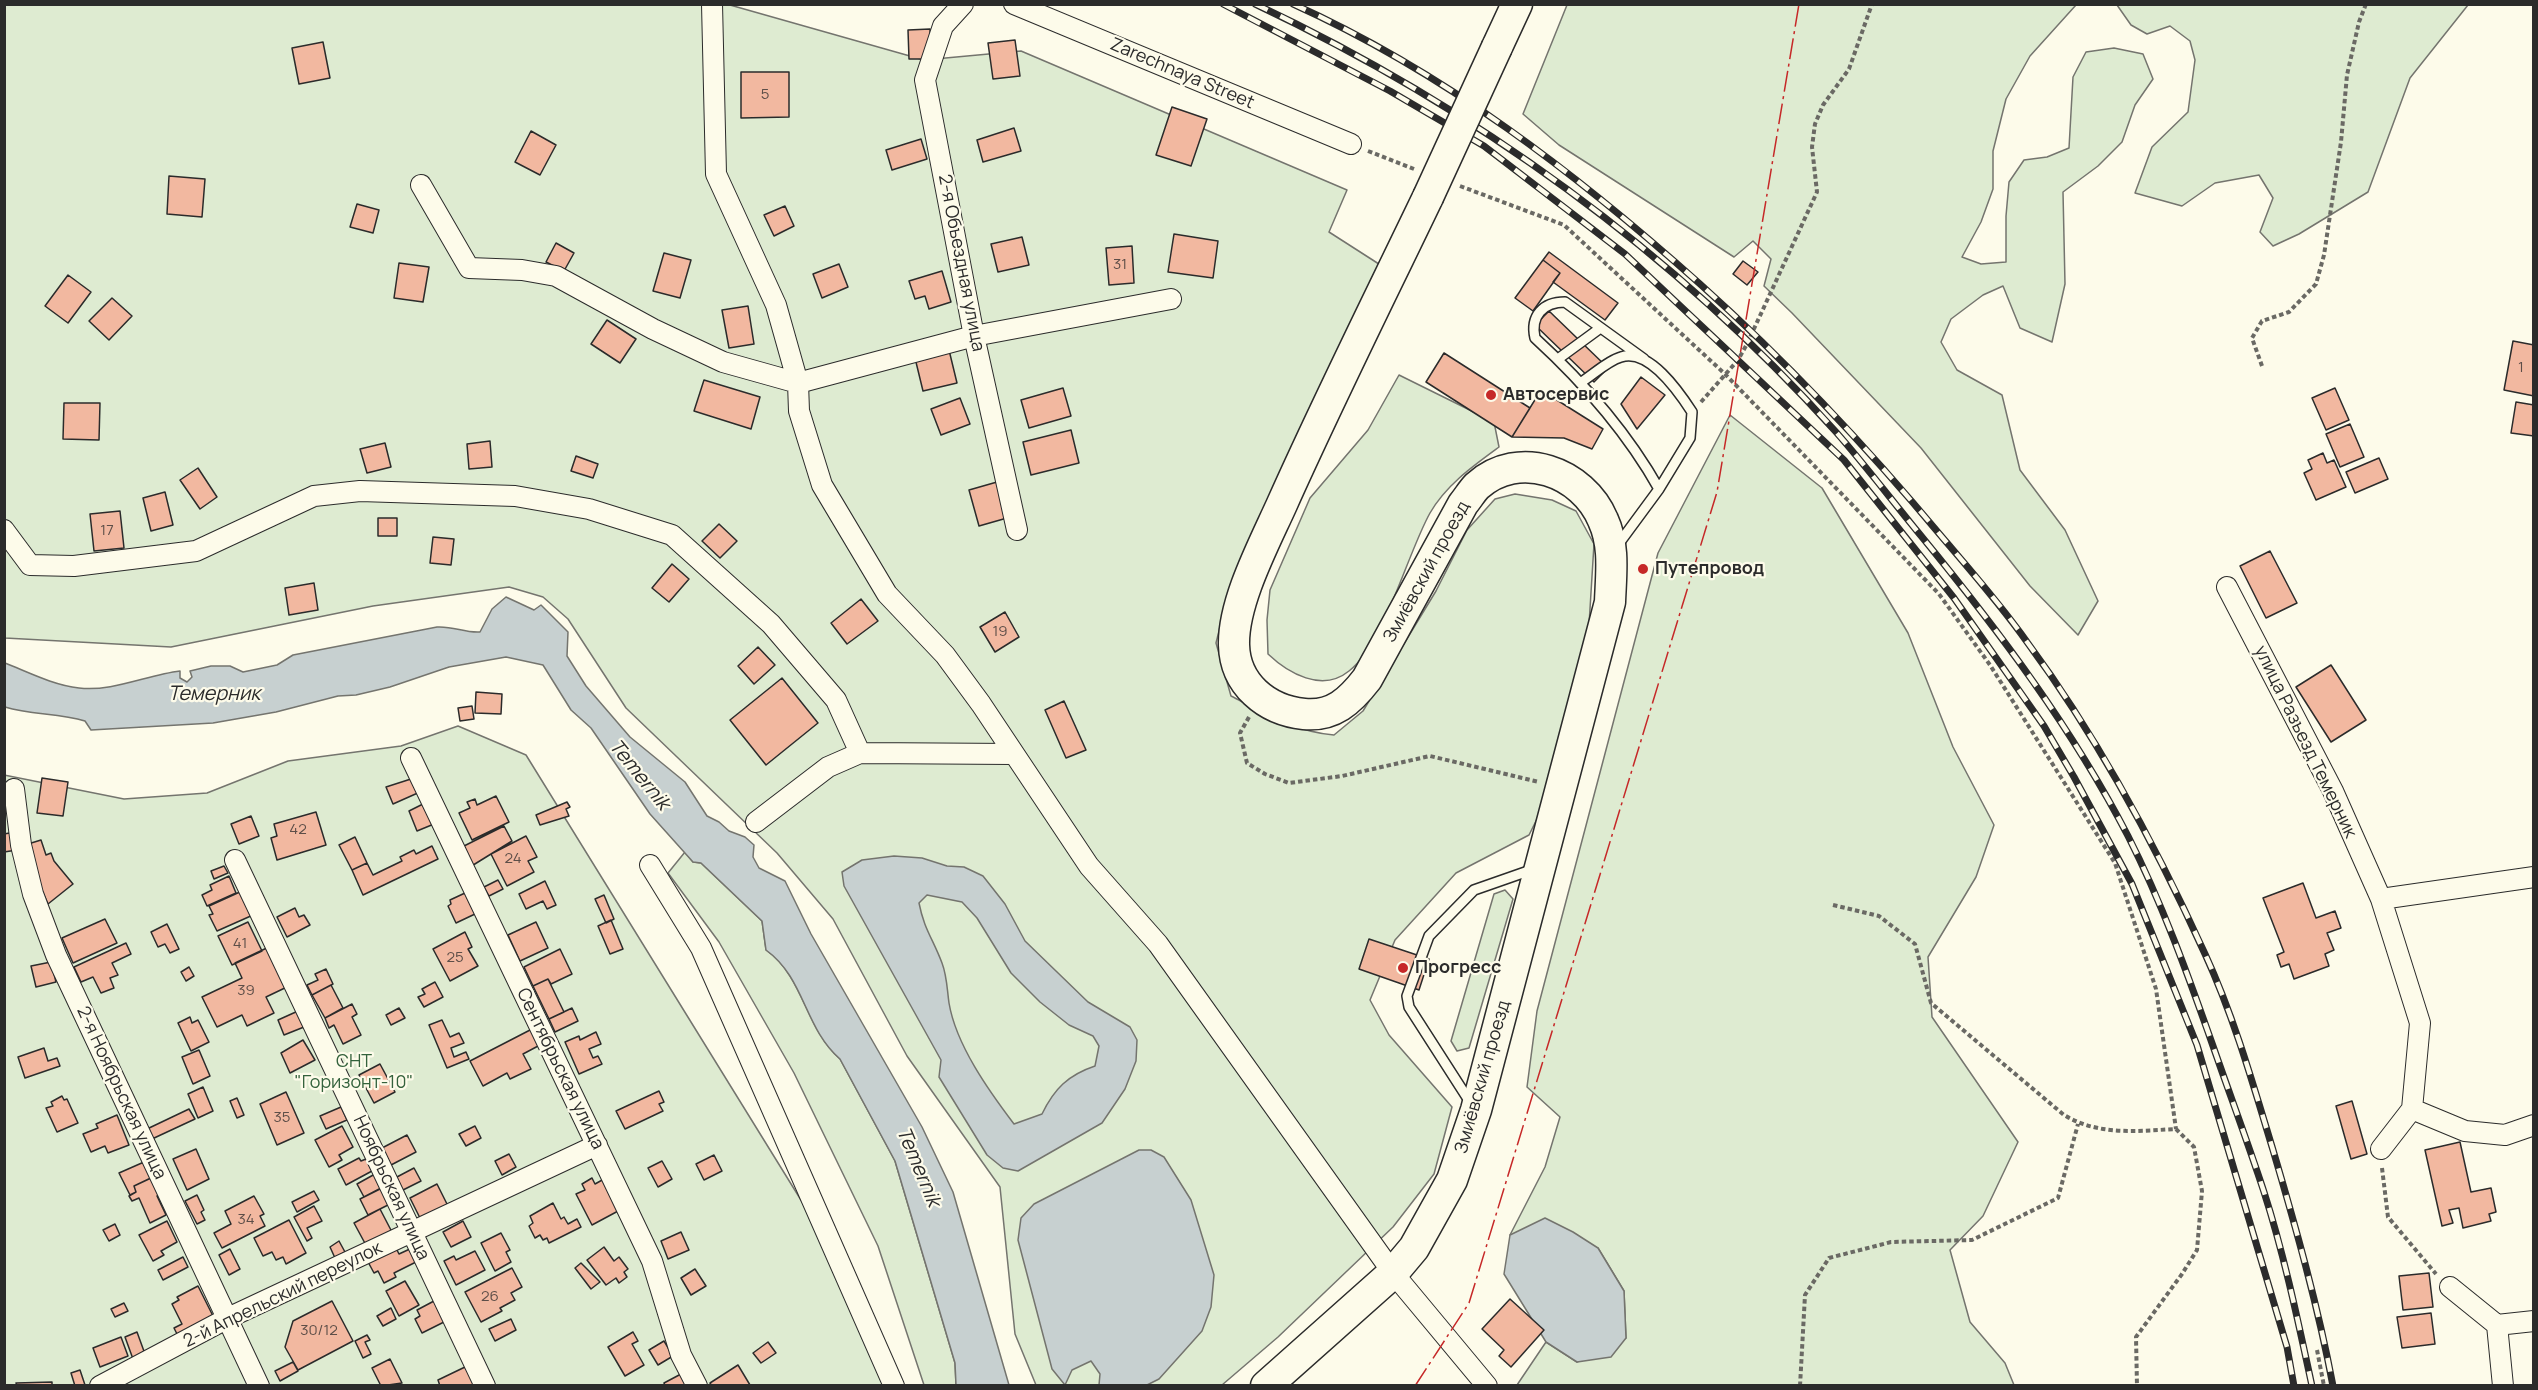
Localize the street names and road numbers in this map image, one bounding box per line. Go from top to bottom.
street label: Zarechnaya Street [1107,34,1257,114]
street label: 2-я Объездная улица [933,173,989,353]
street label: Змиёвский проезд [1379,498,1475,646]
street label: улица Разъезд Темерник [2249,642,2361,842]
street label: Сентябрьская улица [512,985,608,1153]
street label: Змиёвский проезд [1451,998,1515,1156]
street label: 2-я Ноябрьская улица [71,1003,171,1183]
street label: Ноябрьская улица [348,1112,434,1264]
street label: 2-й Апрельский переулок [180,1237,386,1353]

